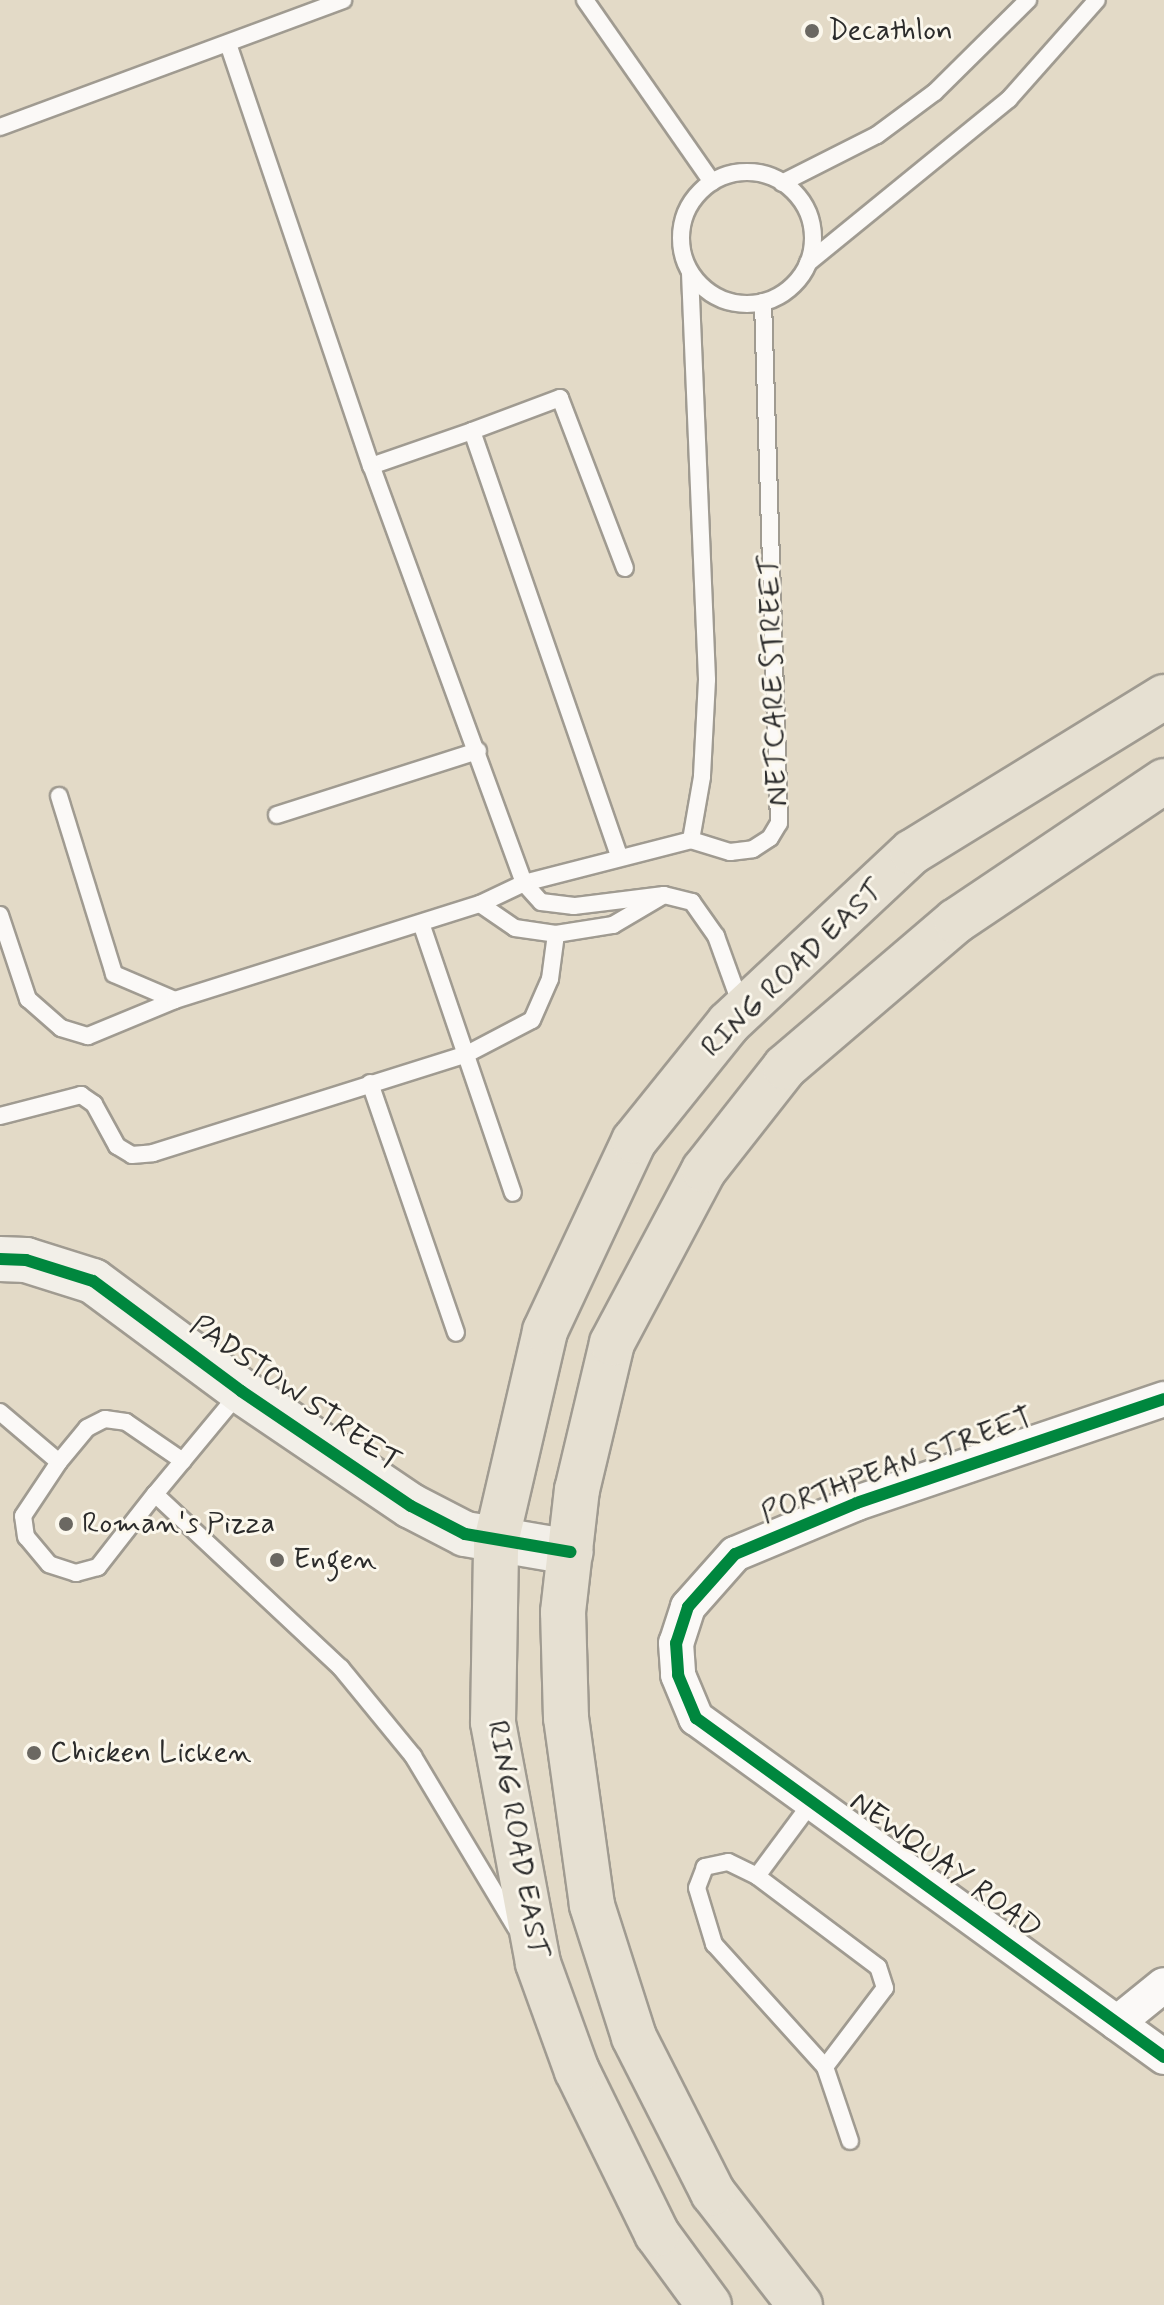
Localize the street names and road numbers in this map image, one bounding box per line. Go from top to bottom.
street label: NETCARE STREET [752,554,796,808]
street label: RING ROAD EAST [694,873,892,1065]
street label: PADSTOW STREET [181,1307,409,1481]
street label: PORTHPEAN STREET [756,1400,1038,1532]
street label: RING ROAD EAST [478,1718,556,1960]
street label: NEWQUAY ROAD [843,1785,1047,1947]

